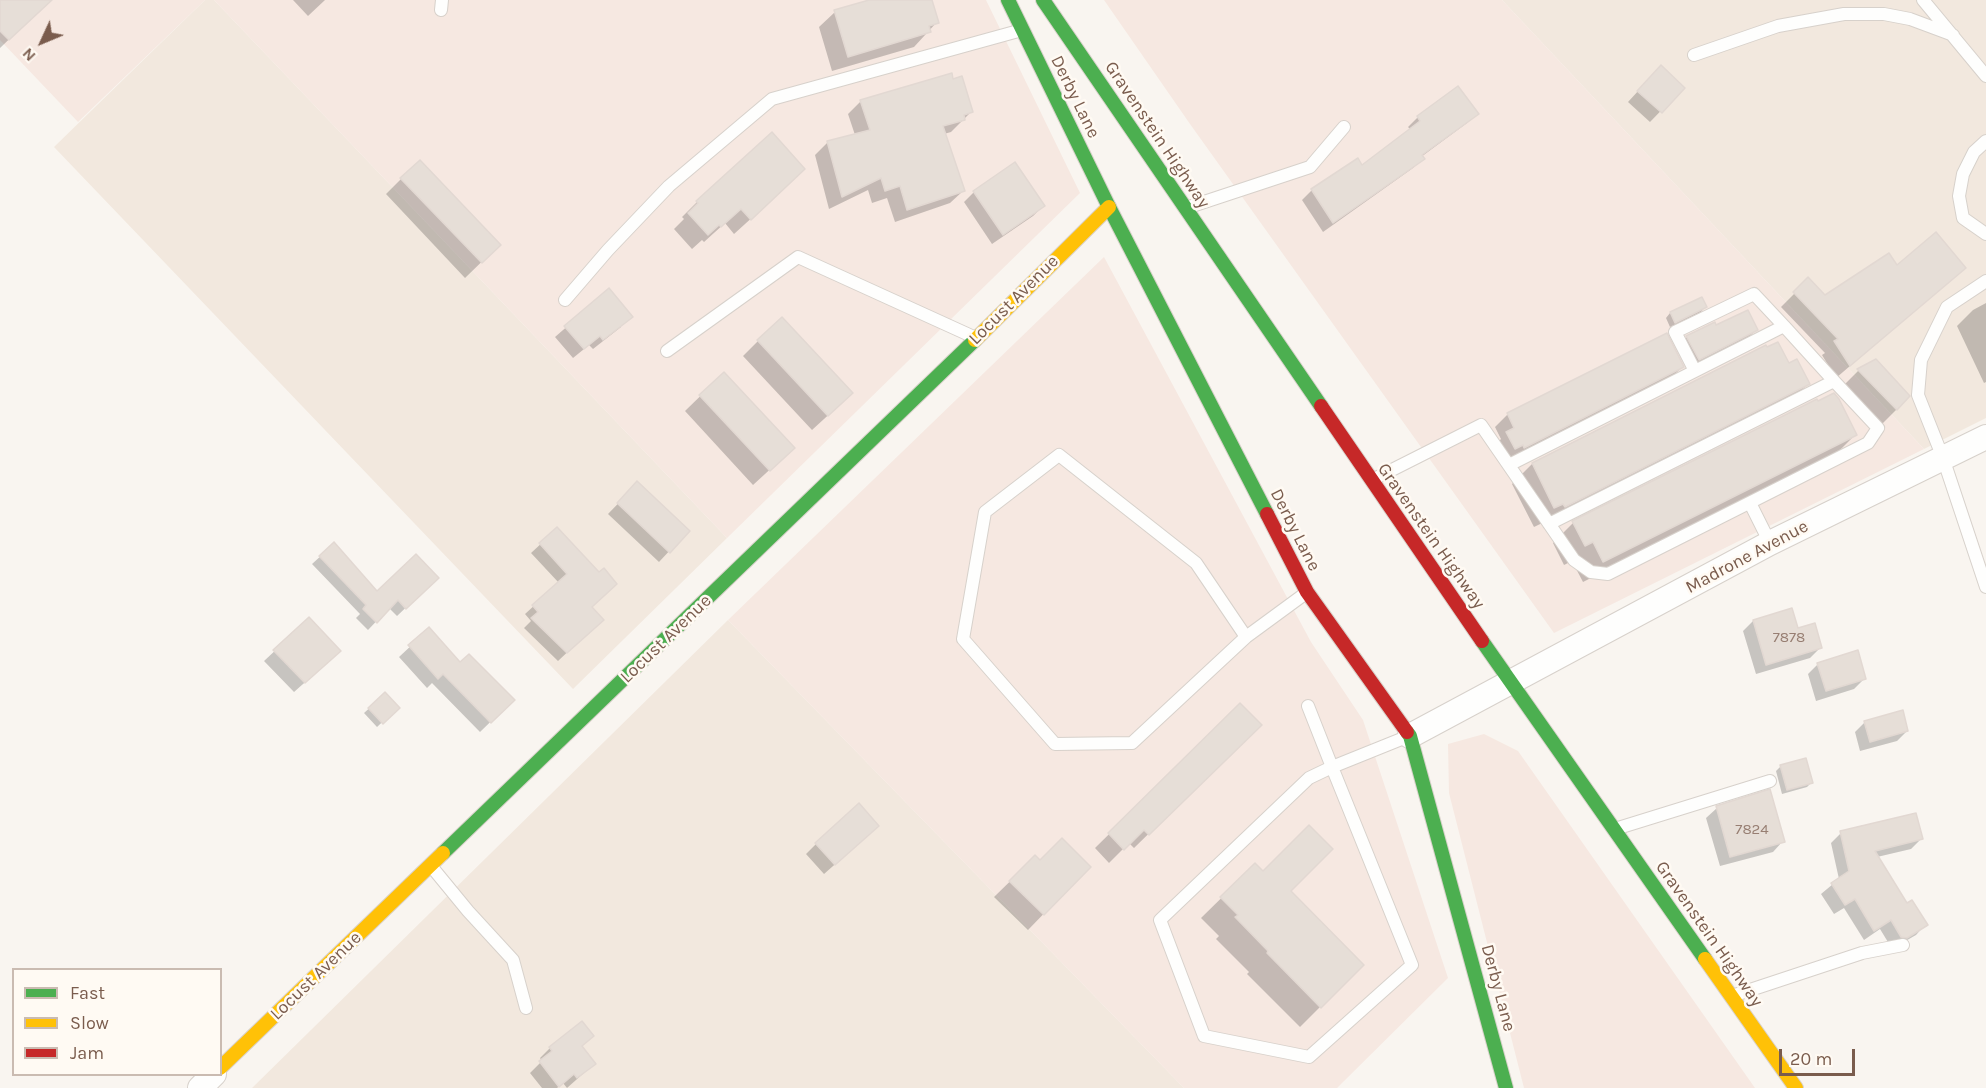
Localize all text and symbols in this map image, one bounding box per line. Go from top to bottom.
north arrow [12,12,72,72]
text: N [18,44,40,66]
street label: Derby Lane [1046,52,1104,142]
street label: Gravenstein Highway [1100,57,1214,213]
street label: Locust Avenue [965,251,1063,349]
street label: Gravenstein Highway [1373,459,1489,613]
street label: Derby Lane [1265,485,1325,575]
street label: Madrone Avenue [1682,516,1812,598]
street label: Locust Avenue [616,590,716,688]
house number: 7878 [1773,629,1805,647]
house number: 7824 [1735,821,1769,839]
street label: Gravenstein Highway [1651,857,1767,1011]
street label: Locust Avenue [266,927,366,1025]
street label: Derby Lane [1476,942,1520,1034]
legend [12,968,222,1076]
text: Fast [70,982,105,1004]
text: Slow [70,1012,109,1034]
scale bar [1782,1037,1858,1075]
text: Jam [70,1042,104,1064]
text: 20 m [1790,1048,1832,1070]

